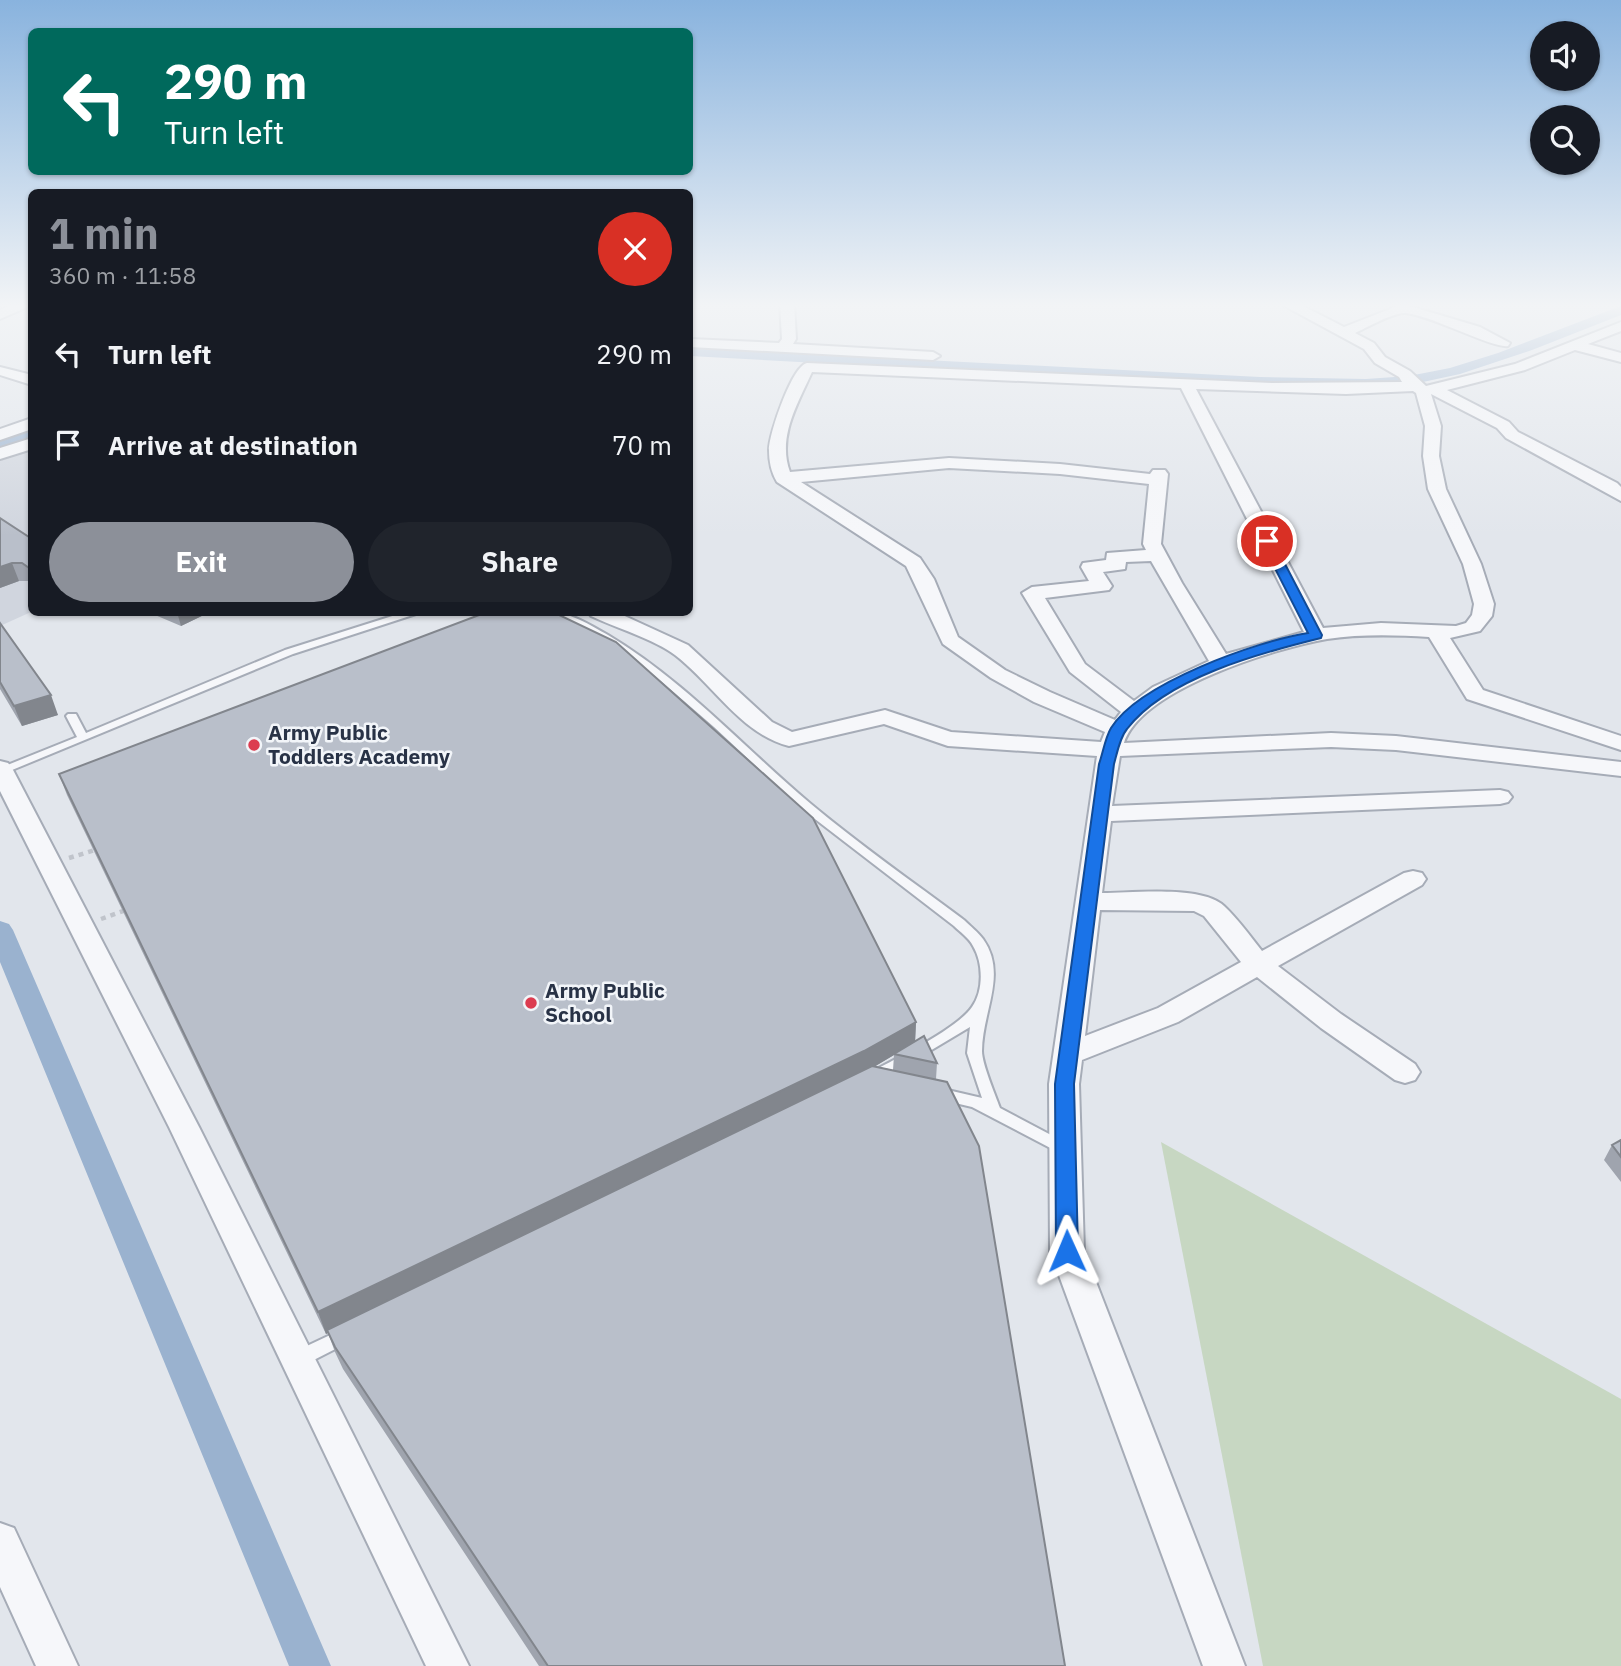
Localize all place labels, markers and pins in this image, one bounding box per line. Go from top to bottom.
pin [1237,511,1297,571]
place label: Army Public Toddlers Academy [268,718,451,770]
marker: Army Public Toddlers Academy [246,737,262,753]
place label: Army Public School [545,976,665,1028]
marker: Army Public School [523,995,539,1011]

